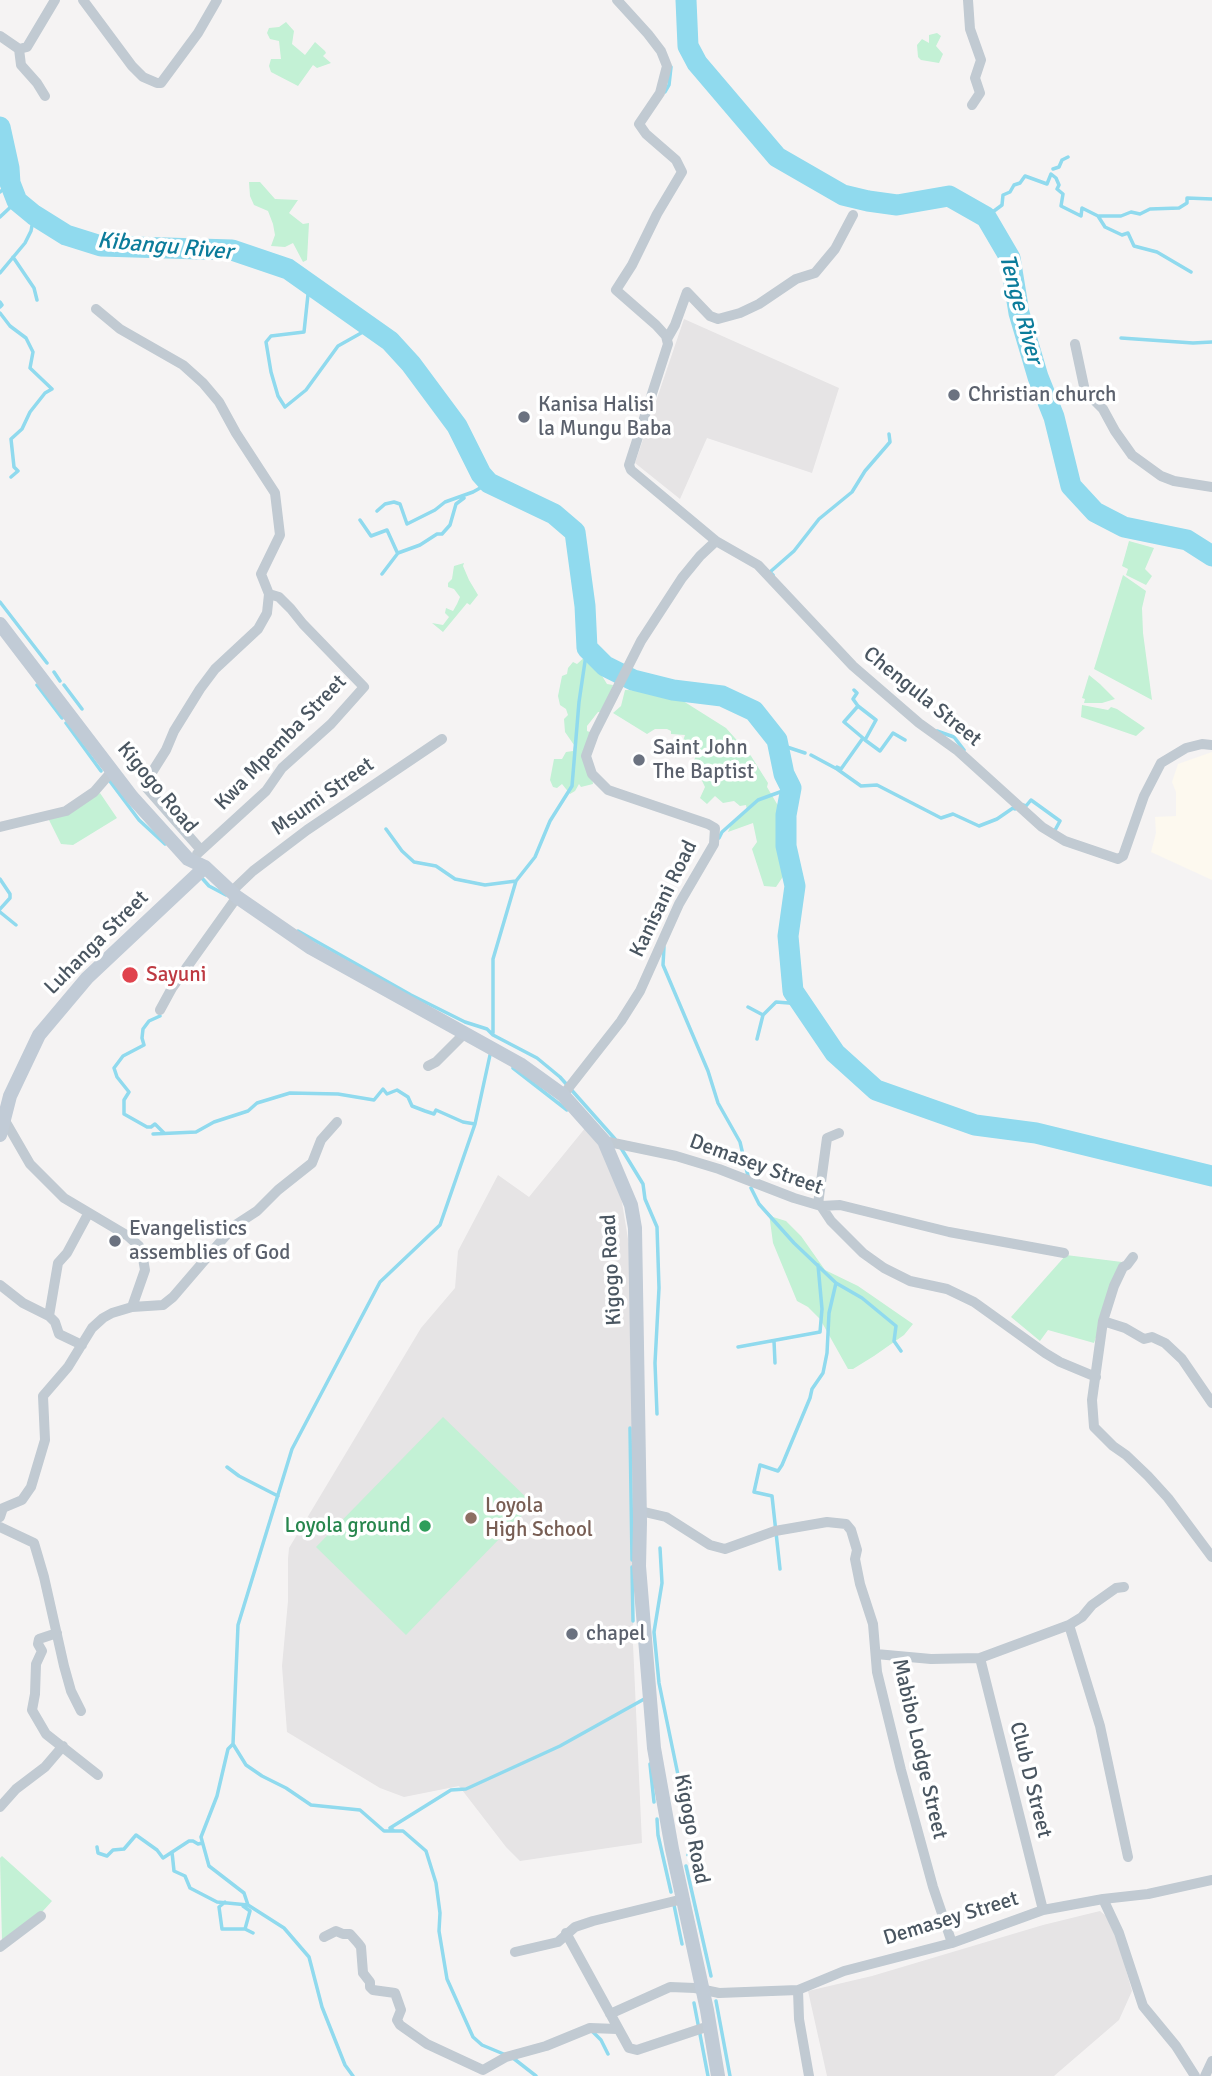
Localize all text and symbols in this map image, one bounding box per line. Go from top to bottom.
water label: Kibangu River [96,227,234,267]
water label: Tenge River [992,251,1048,367]
place label: Christian church [968,382,1116,408]
marker: Christian church [946,387,962,403]
place label: Kanisa Halisi la Mungu Baba [538,392,672,442]
marker: Kanisa Halisi la Mungu Baba [516,409,532,425]
street label: Chengula Street [858,642,986,752]
street label: Kwa Mpemba Street [210,670,352,816]
place label: Saint John The Baptist [653,735,754,785]
street label: Kigogo Road [111,737,203,839]
street label: Msumi Street [267,752,379,842]
marker: Saint John The Baptist [631,752,647,768]
street label: Kanisani Road [625,836,703,962]
street label: Luhanga Street [40,886,154,1000]
place label: Sayuni [146,962,206,988]
marker: Sayuni [120,965,140,985]
street label: Demasey Street [686,1129,826,1201]
street label: Kigogo Road [596,1214,628,1326]
place label: Evangelistics assemblies of God [129,1216,290,1266]
marker: Evangelistics assemblies of God [107,1233,123,1249]
place label: Loyola High School [485,1493,593,1543]
marker: Loyola High School [463,1510,479,1526]
place label: Loyola ground [285,1513,411,1539]
marker: Loyola ground [417,1518,433,1534]
place label: chapel [586,1621,646,1647]
marker: chapel [564,1626,580,1642]
street label: Mabibo Lodge Street [886,1656,952,1842]
street label: Club D Street [1003,1719,1057,1841]
street label: Kigogo Road [668,1772,714,1886]
street label: Demasey Street [880,1886,1022,1952]

